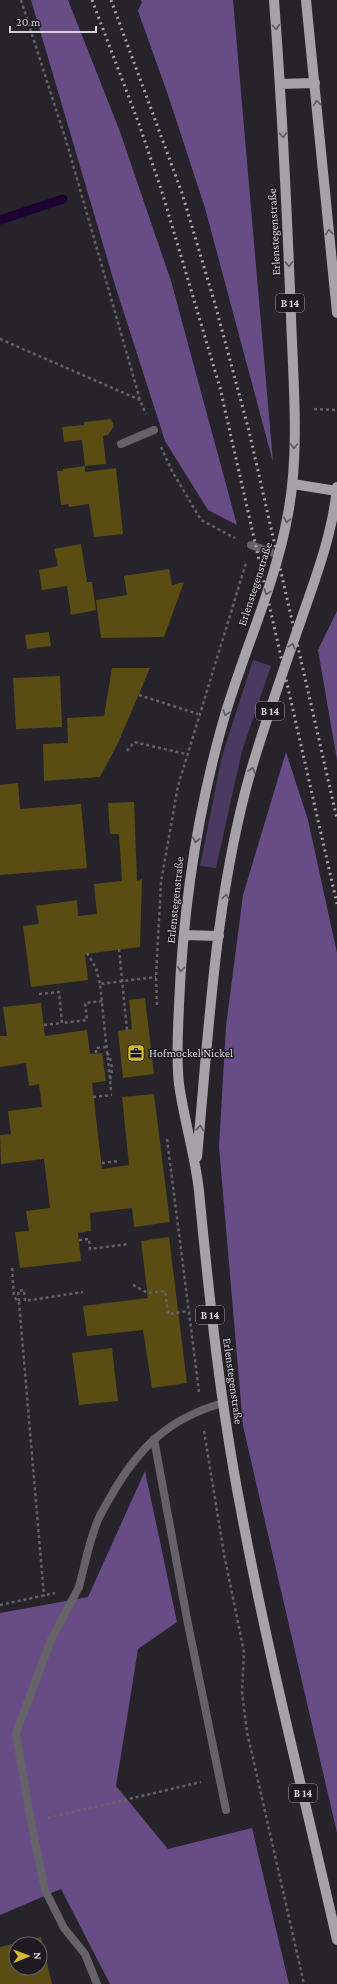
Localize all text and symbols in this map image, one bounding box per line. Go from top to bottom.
scale bar [10,8,96,34]
text: 20 m [16,15,41,29]
one-way arrow [271,24,280,30]
one-way arrow [312,100,321,106]
one-way arrow [278,132,287,138]
street label: Erlenstegenstraße [265,188,283,276]
one-way arrow [325,229,334,235]
one-way arrow [285,261,293,267]
road number: B 14 [276,294,304,312]
one-way arrow [290,443,298,449]
one-way arrow [284,517,292,523]
street label: Erlenstegenstraße [235,540,275,628]
one-way arrow [264,589,272,596]
one-way arrow [287,643,296,650]
road number: B 14 [256,702,284,720]
one-way arrow [222,710,231,717]
one-way arrow [247,766,256,773]
one-way arrow [192,837,201,843]
street label: Erlenstegenstraße [163,856,187,944]
one-way arrow [221,894,229,900]
one-way arrow [177,966,186,972]
office icon: Hofmockel Nickel [126,1043,146,1063]
place label: Hofmockel Nickel [149,1046,233,1060]
one-way arrow [195,1125,204,1131]
road number: B 14 [196,1306,224,1324]
street label: Erlenstegenstraße [220,1337,246,1425]
road number: B 14 [289,1784,317,1802]
north arrow [8,1936,48,1976]
text: N [32,1952,44,1960]

